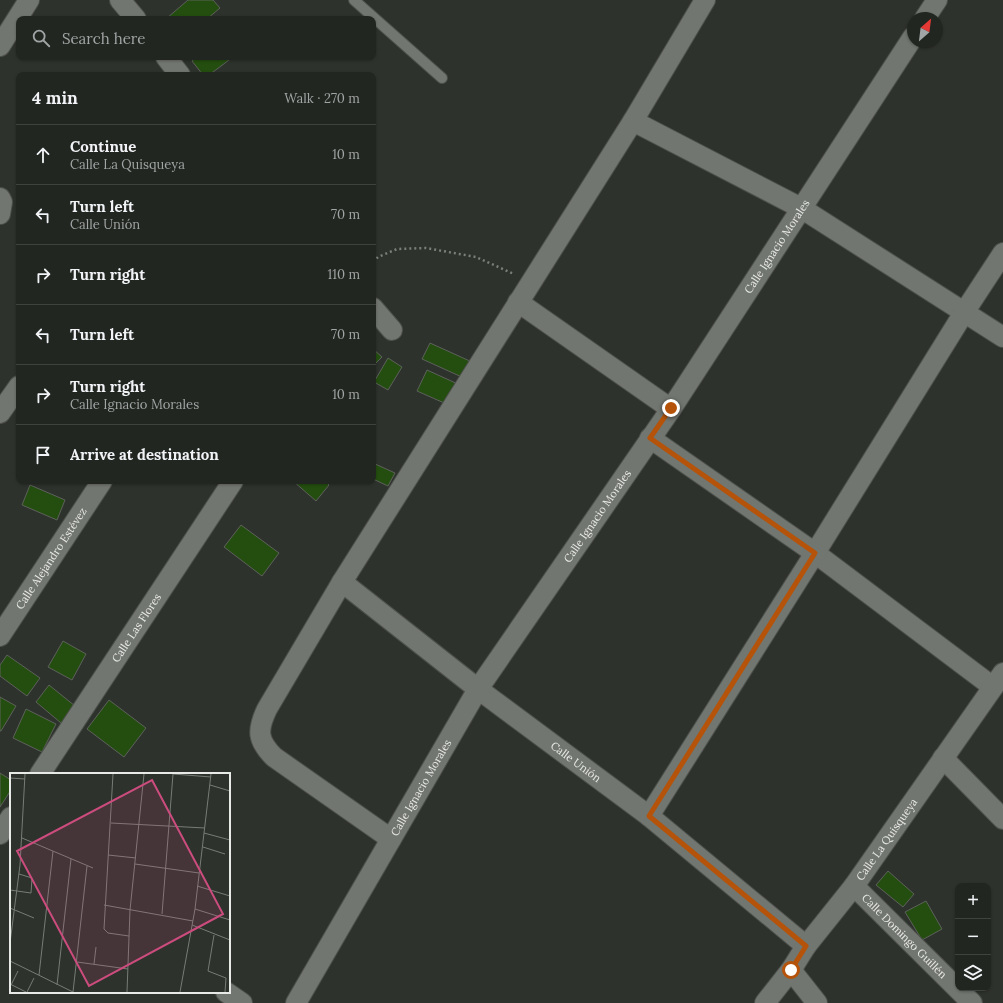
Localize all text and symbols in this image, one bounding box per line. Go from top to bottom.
north arrow [907,12,943,48]
search box [16,16,376,60]
icon: search [30,27,52,49]
text: Search here [62,29,145,48]
text: 4 min [32,87,78,109]
text: Walk · 270 m [284,90,360,107]
text: Continue [70,137,136,156]
icon: ahead [32,144,54,166]
text: 10 m [332,146,360,163]
text: Calle La Quisqueya [70,156,185,173]
text: Turn left [70,197,134,216]
street label: Calle Ignacio Morales [741,197,813,296]
icon: left [32,204,54,226]
text: 70 m [331,206,360,223]
text: Calle Unión [70,216,140,233]
icon: right [32,264,54,286]
text: Turn right [70,265,146,284]
text: 110 m [327,266,360,283]
icon: left [32,324,54,346]
text: Turn left [70,325,134,344]
text: 70 m [331,326,360,343]
text: Turn right [70,377,146,396]
icon: right [32,384,54,406]
text: 10 m [332,386,360,403]
text: Calle Ignacio Morales [70,396,199,413]
route end [662,399,680,417]
icon: arrive [32,444,54,466]
text: Arrive at destination [70,445,219,464]
street label: Calle Ignacio Morales [560,467,634,565]
street label: Calle Alejandro Estévez [13,504,90,612]
street label: Calle Las Flores [108,591,164,665]
street label: Calle Ignacio Morales [387,737,454,838]
street label: Calle Unión [548,738,604,785]
inset map [10,773,230,993]
street label: Calle La Quisqueya [853,795,920,883]
map controls [955,883,991,991]
button: + [955,883,991,919]
street label: Calle Domingo Guillén [859,891,950,982]
button: − [955,919,991,955]
button: layers [955,955,991,991]
route start [782,961,800,979]

